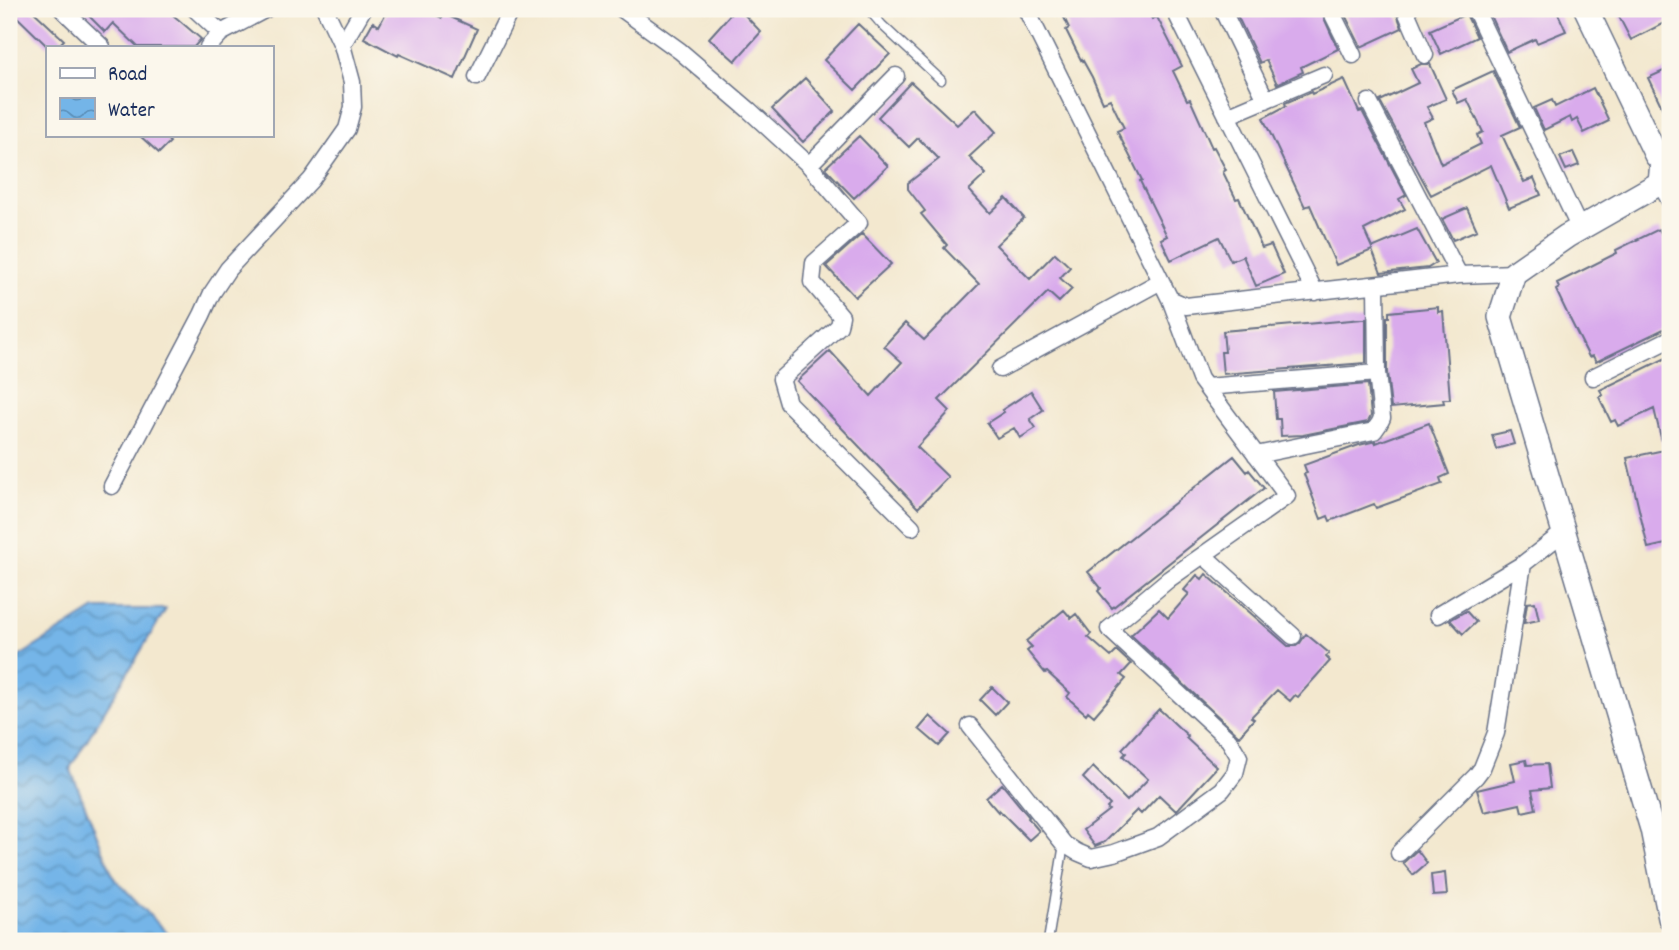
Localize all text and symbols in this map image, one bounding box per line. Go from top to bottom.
legend [46,46,273,136]
text: Road [108,61,147,91]
text: Water [108,97,155,127]

